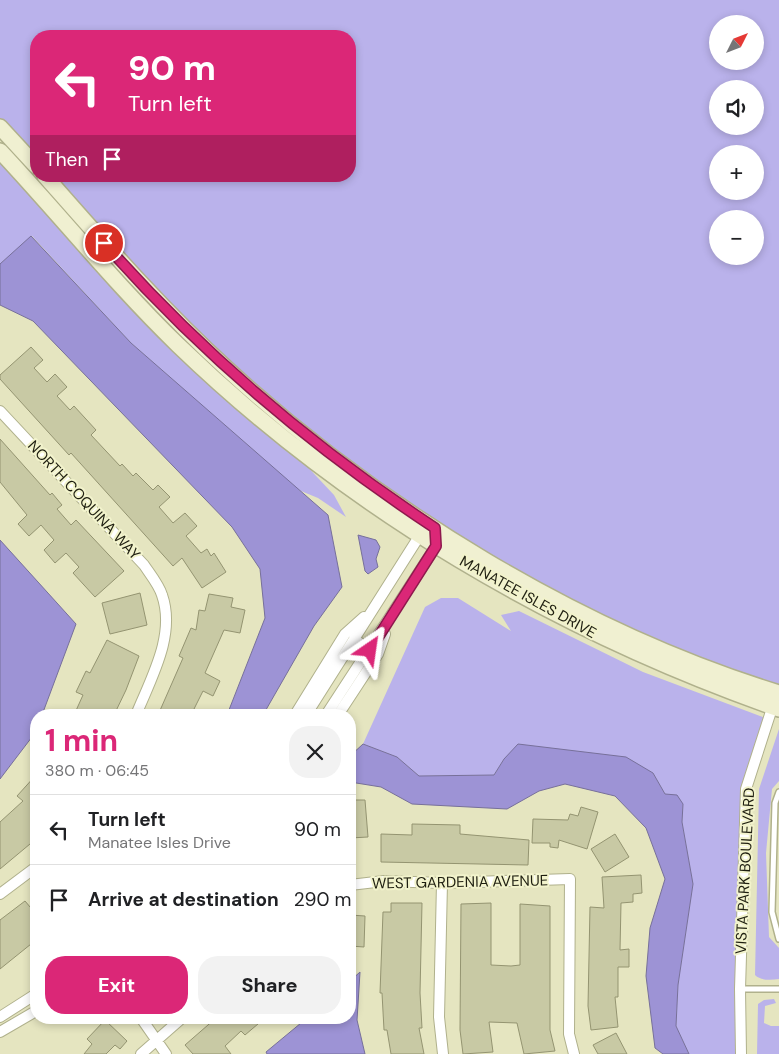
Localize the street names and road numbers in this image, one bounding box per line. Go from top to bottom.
street label: NORTH COQUINA WAY [23,436,145,564]
street label: MANATEE ISLES DRIVE [456,551,600,643]
street label: VISTA PARK BOULEVARD [731,787,759,955]
street label: WEST GARDENIA AVENUE [372,870,548,894]

